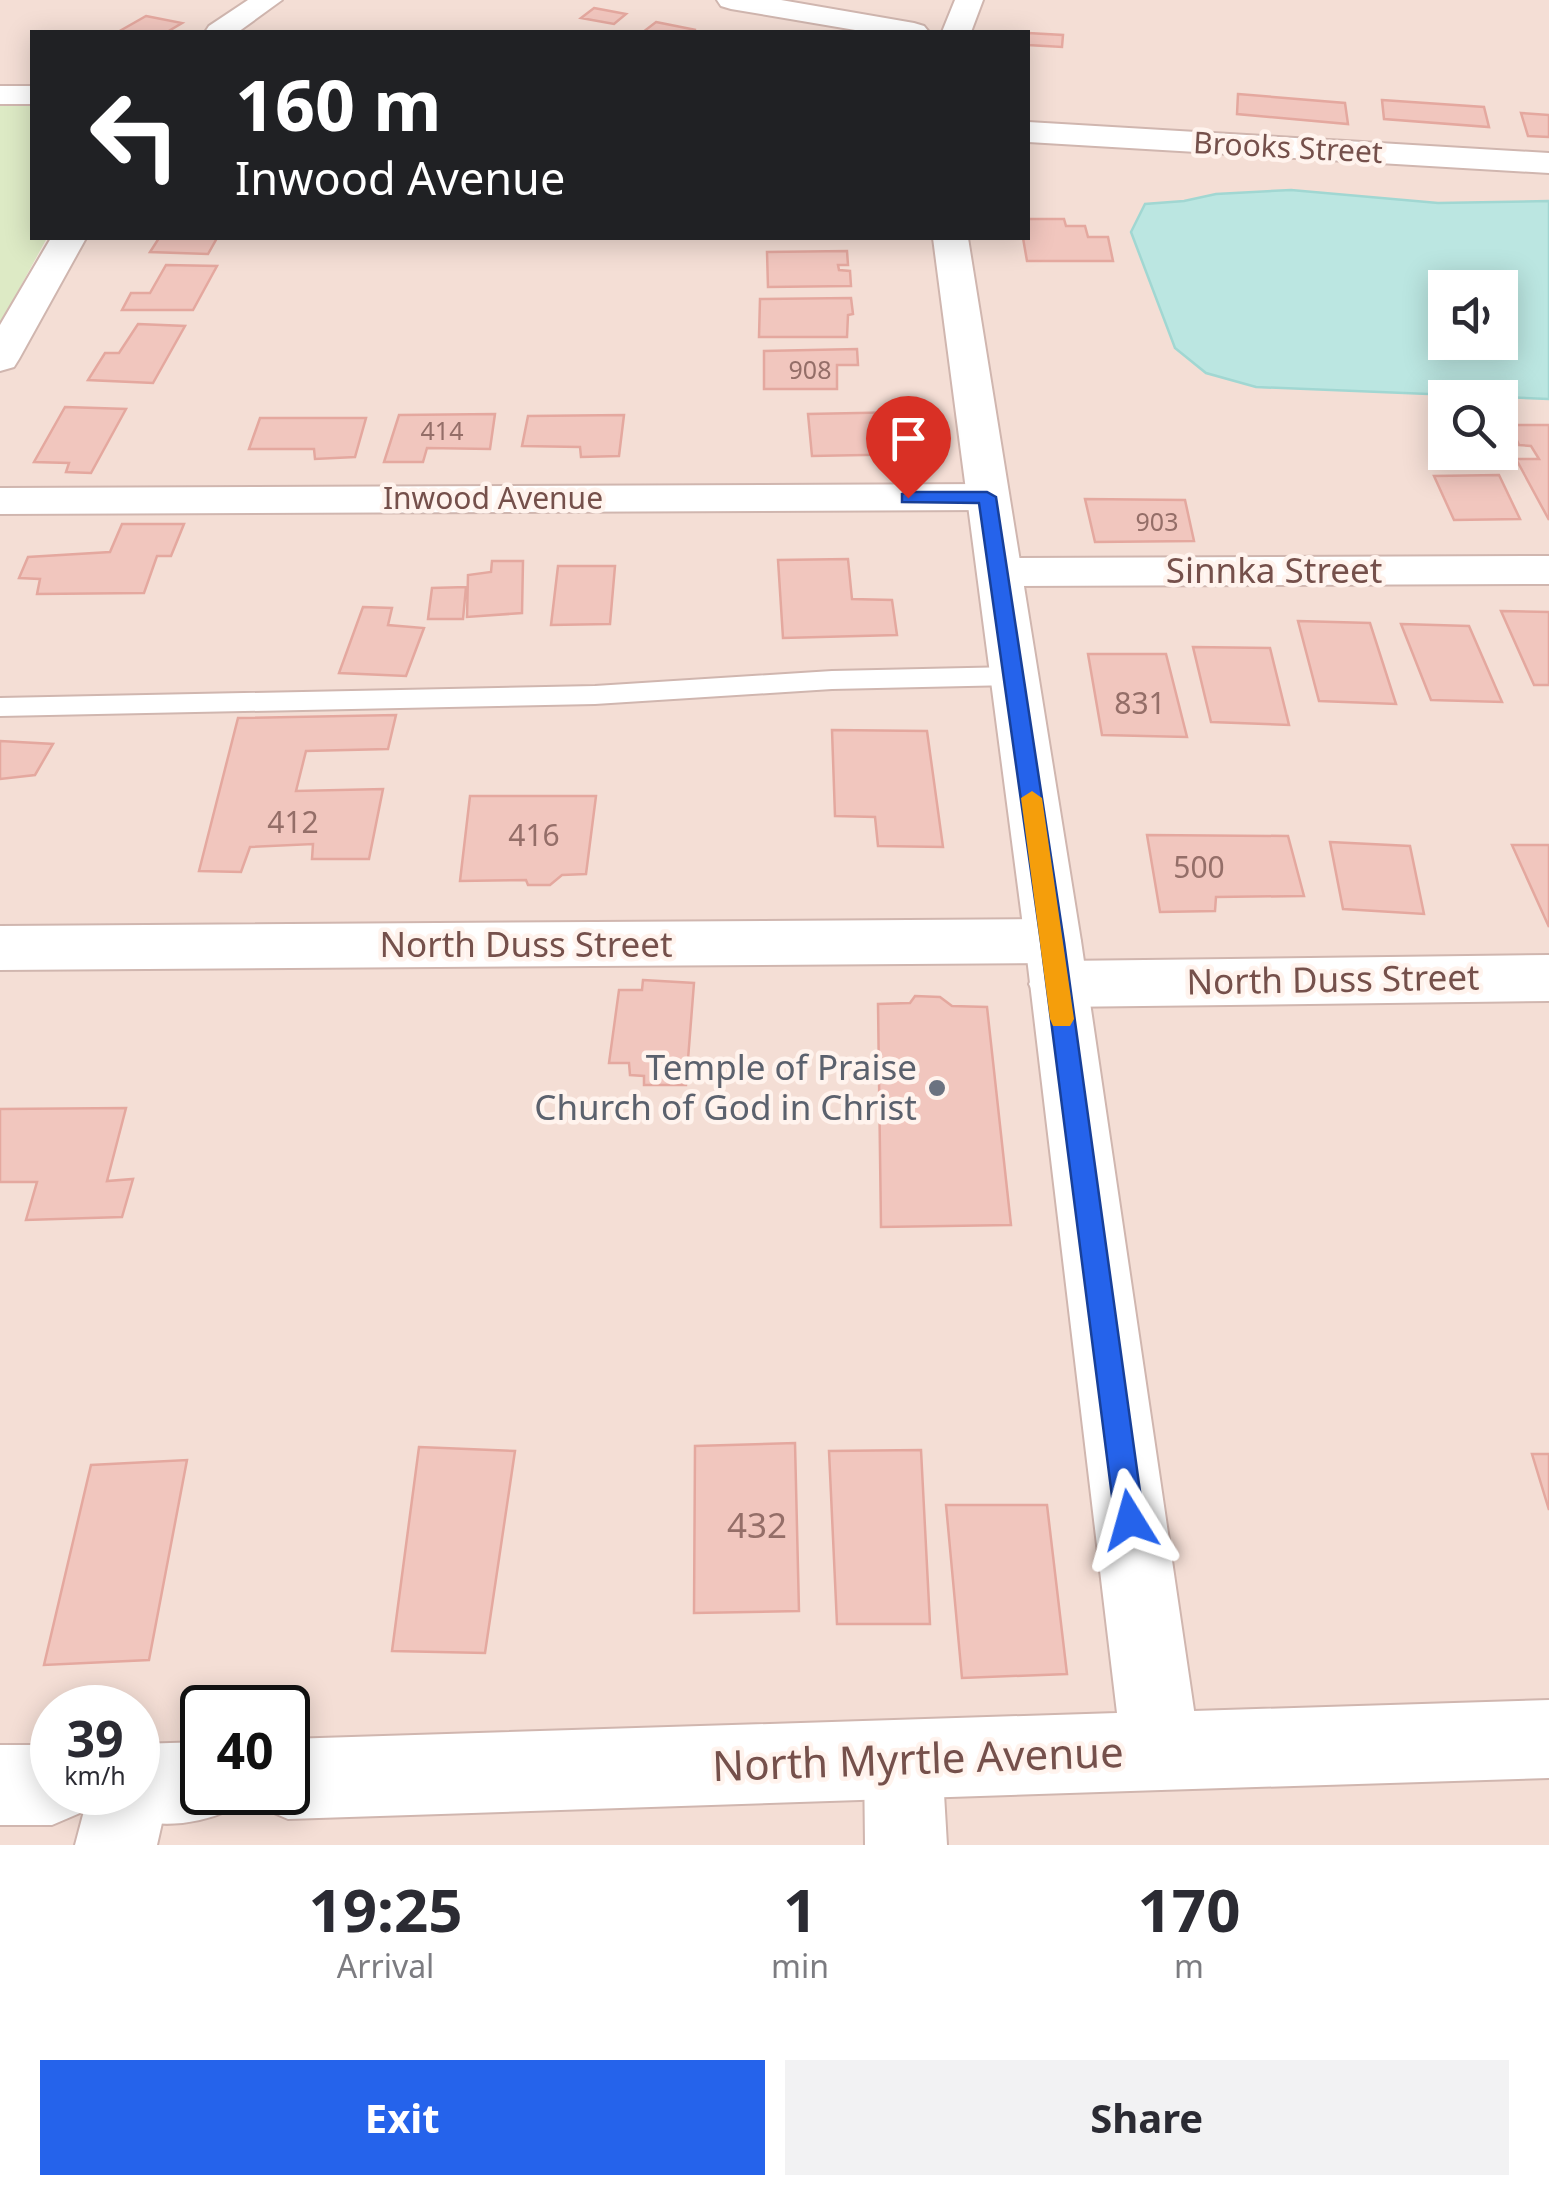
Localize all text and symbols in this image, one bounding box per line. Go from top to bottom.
text: 160 m [235,56,442,152]
icon: left [70,70,200,200]
street label: Brooks Street [1192,121,1384,172]
text: Inwood Avenue [235,147,565,208]
map controls [1428,270,1518,470]
button: sound [1428,270,1518,360]
house number: 908 [789,352,831,386]
button: search [1428,380,1518,470]
pin [866,396,951,499]
icon: arrive [881,411,936,466]
house number: 414 [421,413,463,447]
street label: Inwood Avenue [383,477,603,518]
house number: 903 [1136,504,1178,538]
street label: Sinnka Street [1166,546,1382,593]
house number: 831 [1114,682,1166,723]
house number: 412 [267,801,319,842]
house number: 416 [508,814,560,855]
house number: 500 [1173,846,1225,887]
street label: North Duss Street [379,920,673,967]
street label: North Duss Street [1186,952,1480,1005]
place label: Temple of Praise Church of God in Christ [534,1043,917,1130]
marker: Temple of Praise Church of God in Christ [926,1077,948,1099]
position arrow [1078,1468,1182,1572]
house number: 432 [727,1501,787,1548]
speed limit sign: 40 [180,1685,310,1815]
text: 39 [66,1704,124,1772]
street label: North Myrtle Avenue [711,1722,1125,1793]
text: km/h [64,1758,126,1792]
text: 19:25 [308,1868,463,1950]
text: 1 [783,1868,817,1950]
text: 170 [1138,1868,1241,1950]
text: Arrival [337,1944,434,1987]
text: min [771,1944,829,1987]
text: m [1174,1944,1204,1987]
button: Exit [40,2060,765,2175]
button: Share [785,2060,1509,2175]

